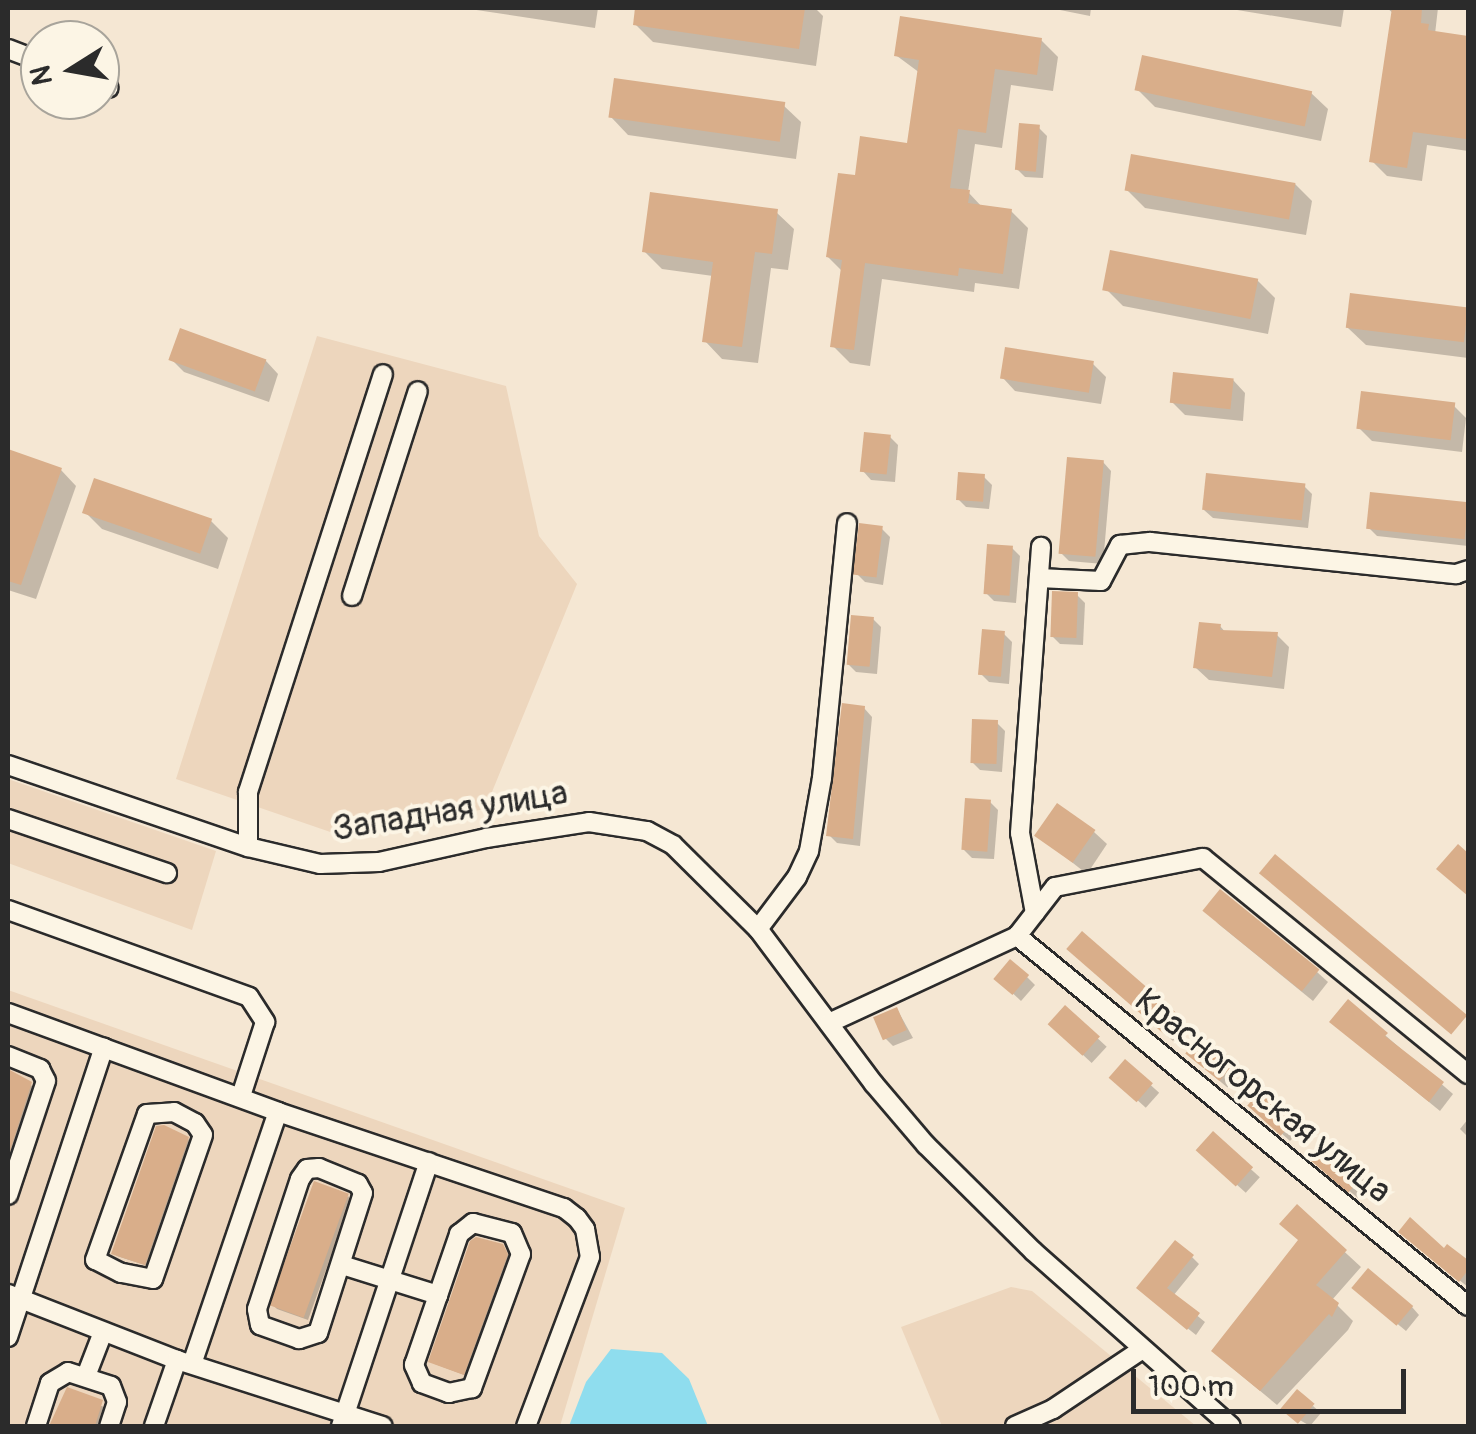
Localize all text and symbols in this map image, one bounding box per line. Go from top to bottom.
north arrow [20,20,120,120]
text: N [23,63,61,88]
street label: Западная улица [330,772,570,850]
street label: Красногорская улица [1126,980,1400,1212]
scale bar [1136,1349,1411,1411]
text: 100 m [1148,1368,1234,1405]

